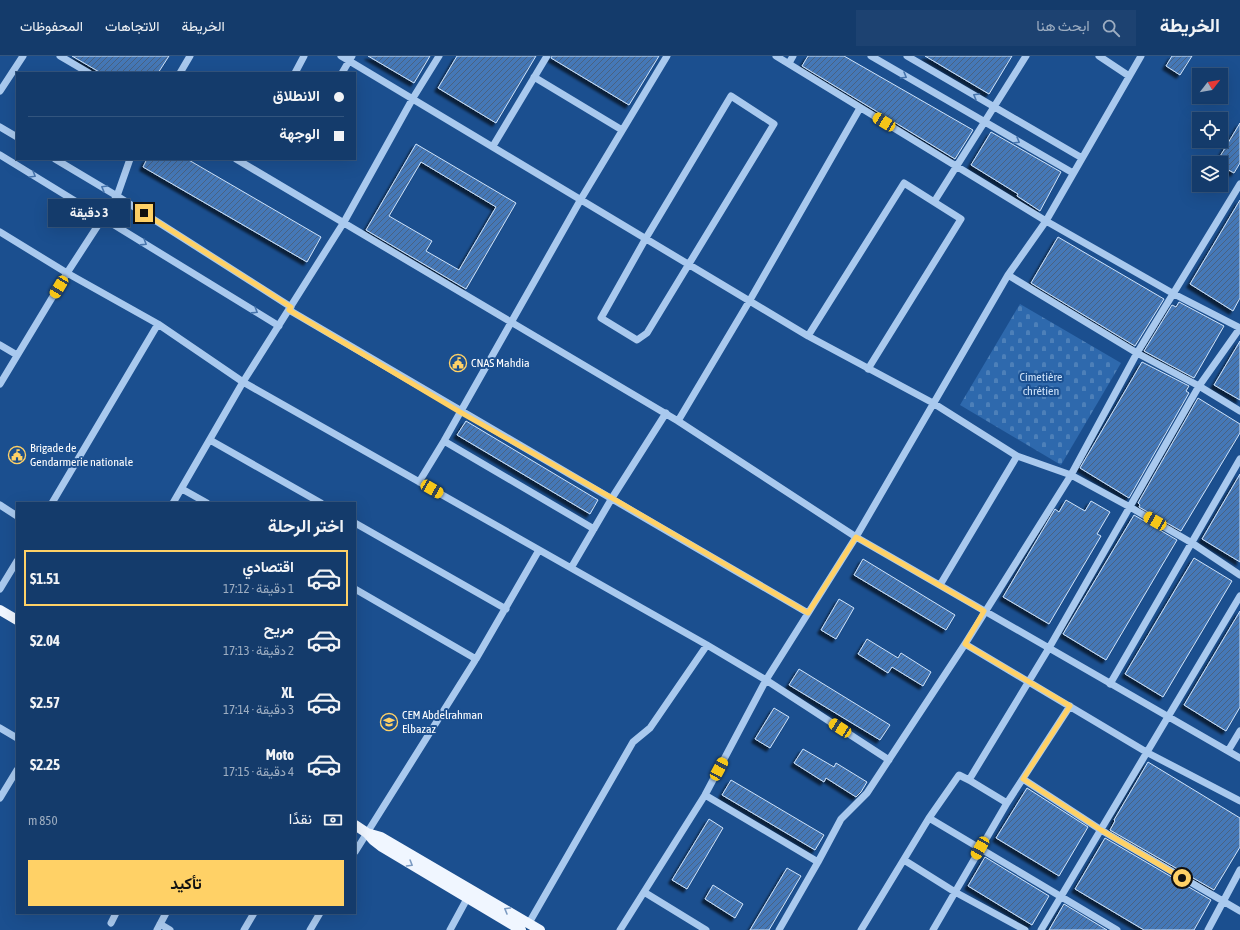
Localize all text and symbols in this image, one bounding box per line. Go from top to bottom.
search box [856,10,1136,46]
text: الخريطة [1160,14,1220,36]
text: ابحث هنا [1036,17,1090,34]
icon: search [1100,17,1122,39]
text: المحفوظات [20,18,83,34]
text: الاتجاهات [105,18,159,34]
text: الخريطة [181,18,225,34]
north arrow [1192,68,1228,104]
map controls [1192,68,1228,192]
one-way arrow [900,71,907,78]
text: الانطلاق [273,87,320,104]
one-way arrow [973,93,980,100]
car [871,111,897,133]
button: locate [1192,112,1228,148]
text: الوجهة [279,125,320,142]
one-way arrow [1013,136,1020,143]
button: layers [1192,156,1228,192]
one-way arrow [29,170,36,178]
one-way arrow [101,186,108,193]
callout: 3 دقيقة [48,199,130,227]
route end [135,204,153,222]
text: 3 دقيقة [70,205,108,220]
one-way arrow [140,238,147,245]
car [48,274,70,300]
one-way arrow [251,306,258,313]
public building icon: CNAS Mahdia [448,353,468,373]
place label: CNAS Mahdia [471,356,530,370]
park label: Cimetière chrétien [1020,370,1062,398]
place label: Brigade de Gendarmerie nationale [30,441,133,469]
public building icon: Brigade de Gendarmerie nationale [7,445,27,465]
car [419,478,445,500]
car [1142,510,1168,532]
text: اختر الرحلة [268,515,344,536]
text: اقتصادي [242,558,294,575]
icon: car [306,560,342,596]
text: $1.51 [30,570,60,587]
text: 1 دقيقة · 17:12 [223,581,294,596]
text: مريح [264,620,294,637]
icon: car [306,622,342,658]
text: $2.04 [30,632,60,649]
text: 2 دقيقة · 17:13 [223,643,294,658]
text: XL [281,684,294,701]
icon: car [306,684,342,720]
text: $2.57 [30,694,60,711]
text: 3 دقيقة · 17:14 [223,702,294,717]
place label: CEM Abdelrahman Elbazaz [402,708,483,736]
school or university icon: CEM Abdelrahman Elbazaz [379,712,399,732]
car [827,716,853,740]
text: Moto [266,746,294,763]
icon: car [306,746,342,782]
text: $2.25 [30,756,60,773]
car [708,756,730,782]
text: 4 دقيقة · 17:15 [223,764,294,779]
icon: cash [322,809,344,831]
text: نقدًا [289,810,312,827]
text: 850 m [28,813,58,828]
car [969,835,991,861]
one-way arrow [406,859,413,866]
button: تأكيد [28,860,344,906]
route start [1173,869,1191,887]
one-way arrow [504,908,511,915]

